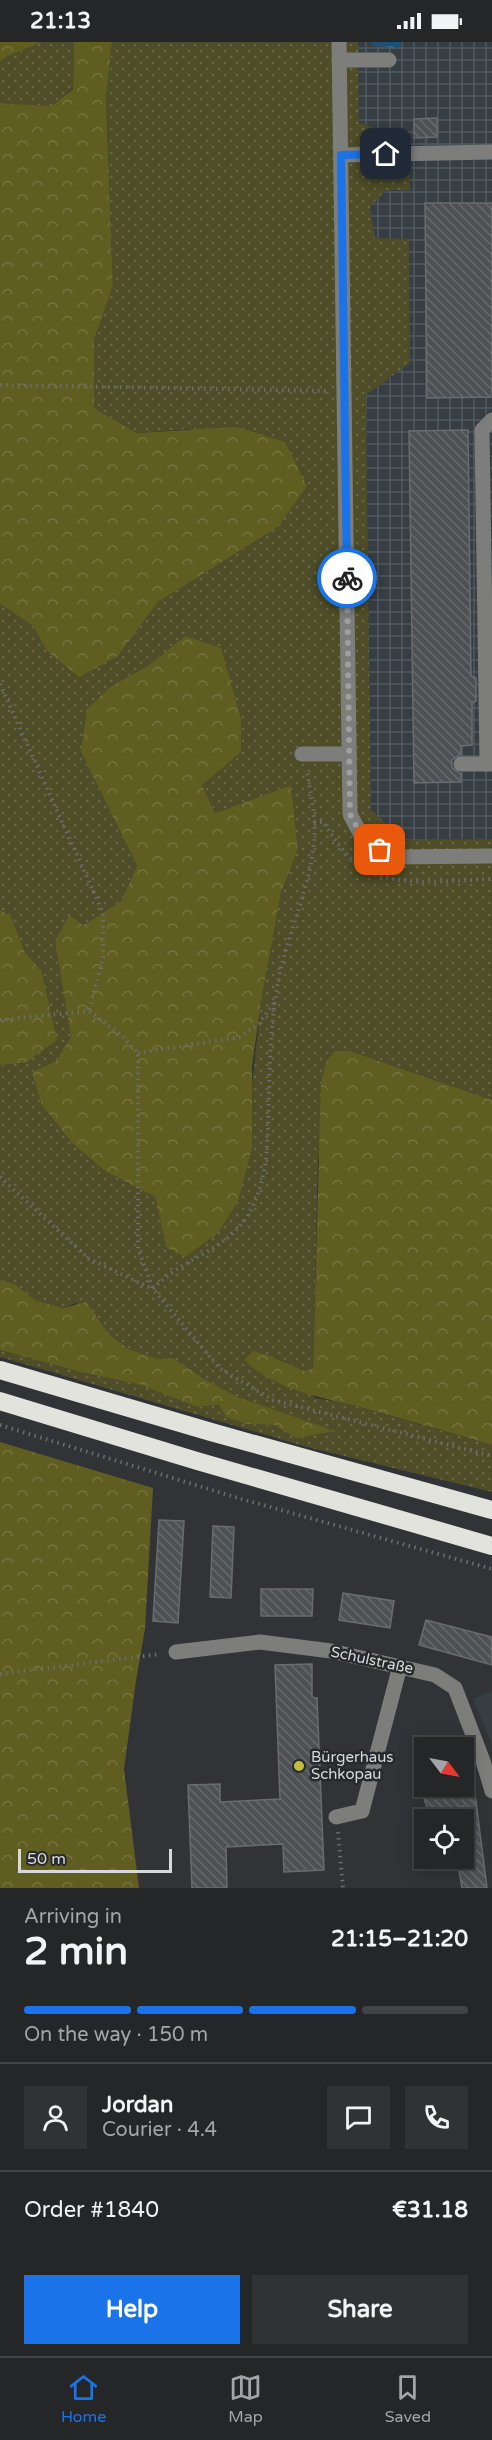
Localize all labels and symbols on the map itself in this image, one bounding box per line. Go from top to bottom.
pin [360,128,411,179]
courier [317,548,377,608]
pin [354,824,405,875]
street label: Schulstraße [329,1642,415,1678]
north arrow [414,1737,474,1797]
place label: Bürgerhaus Schkopau [311,1748,394,1783]
marker: Bürgerhaus Schkopau [292,1759,306,1773]
scale bar [18,1846,172,1874]

